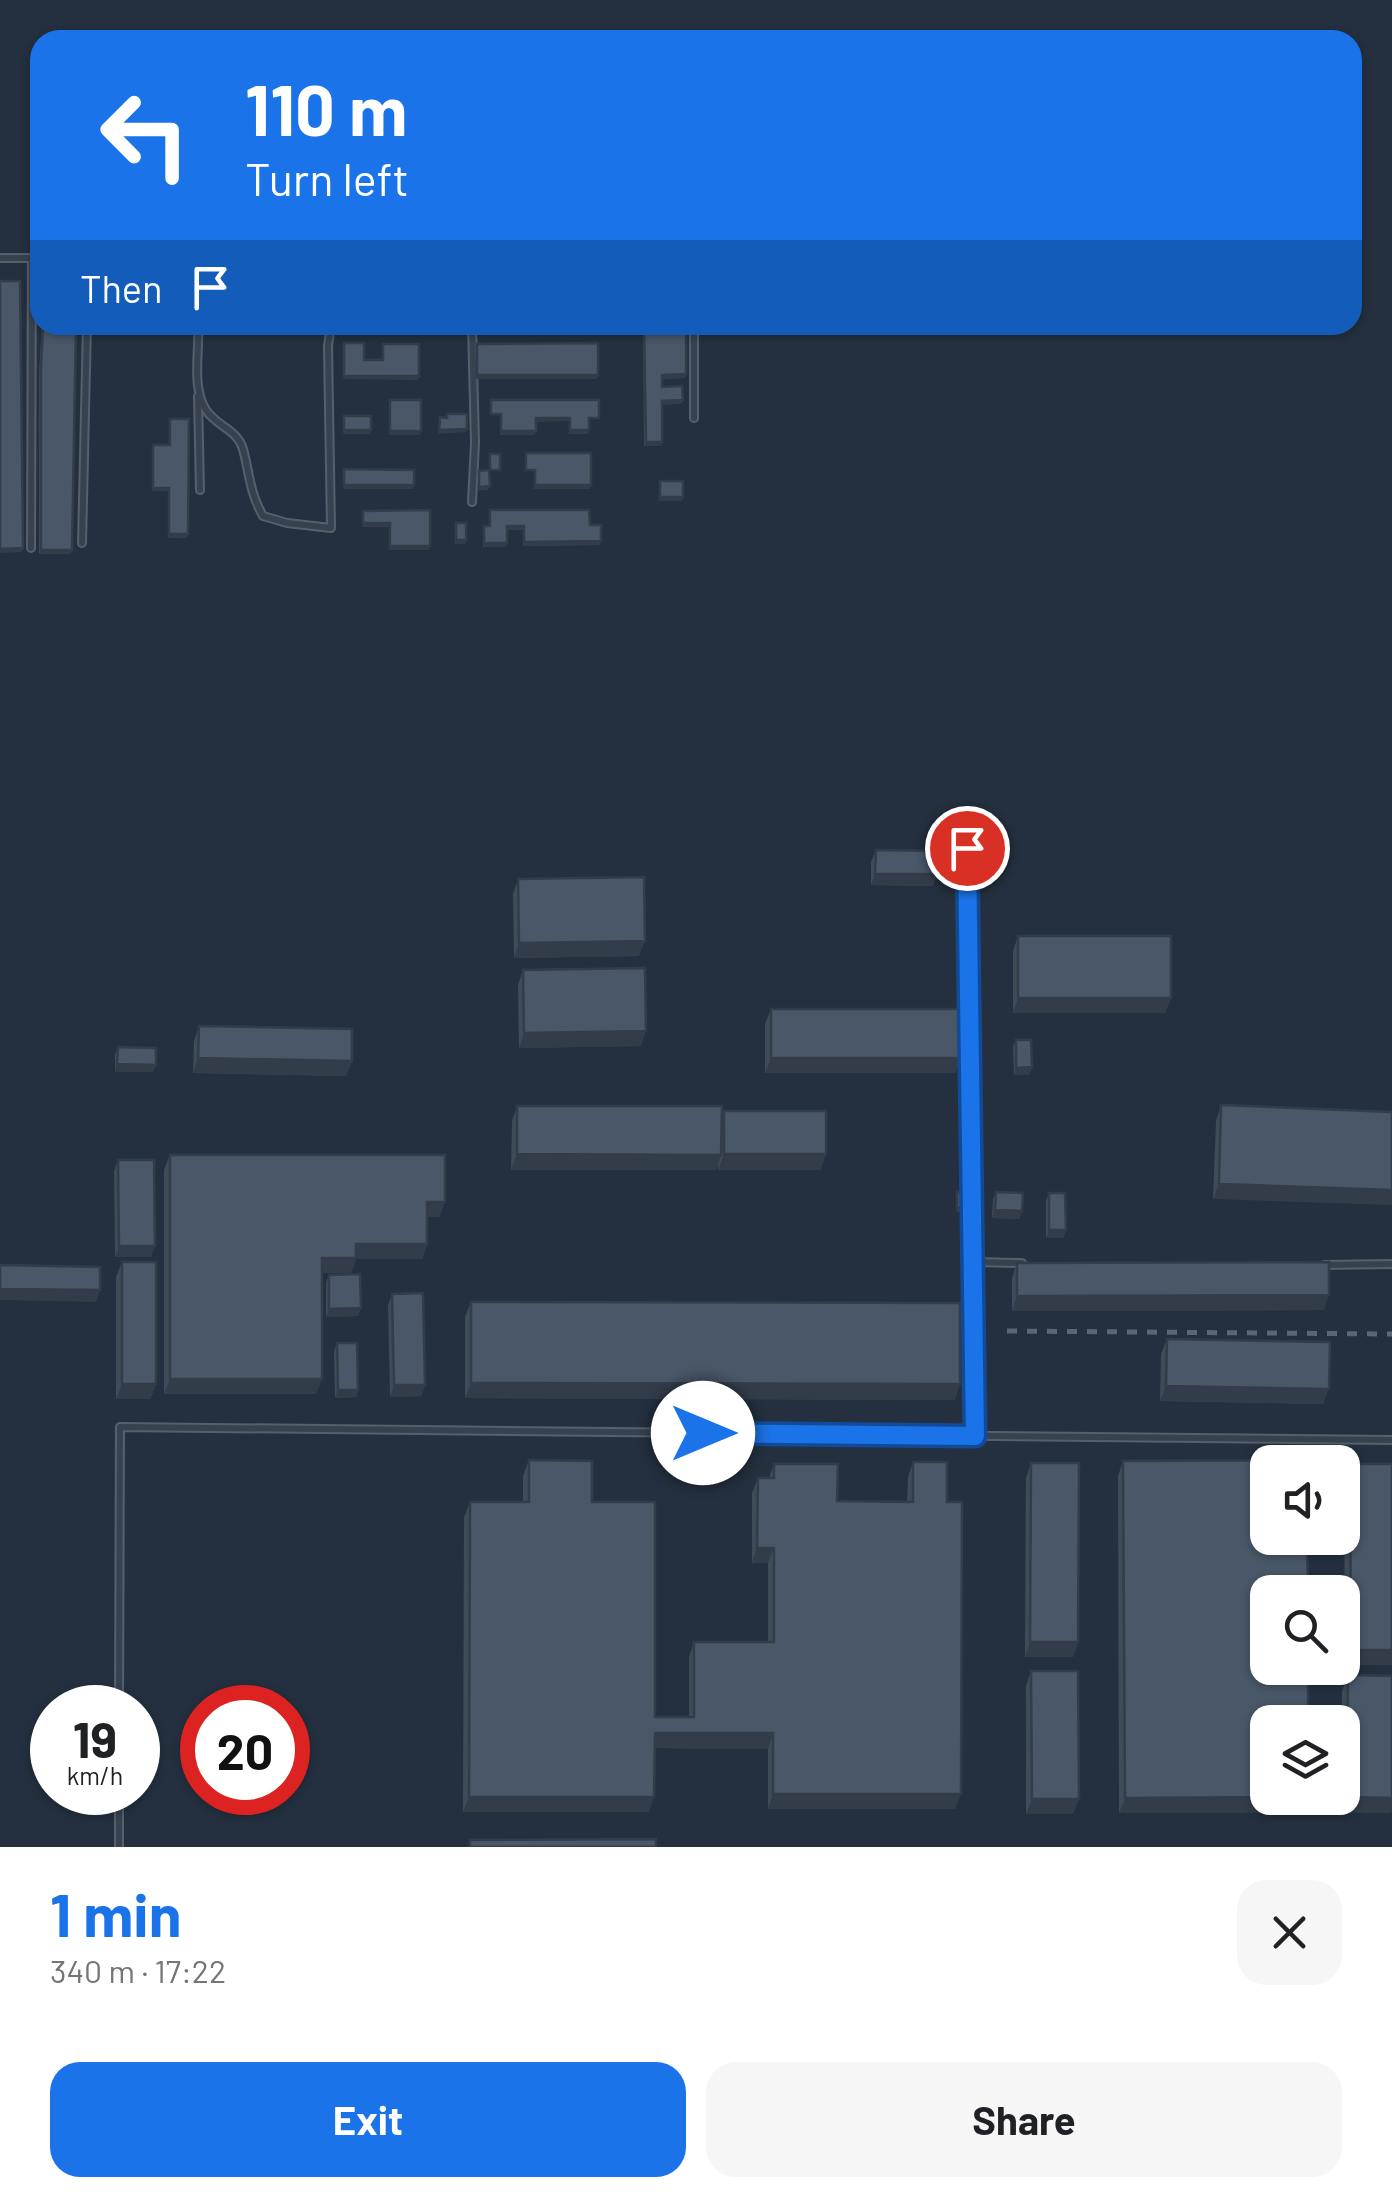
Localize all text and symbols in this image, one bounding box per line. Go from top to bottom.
text: 110 m [245,66,407,150]
icon: left [80,70,210,200]
text: Turn left [245,151,409,205]
icon: arrive [183,260,238,315]
text: Then [80,265,163,311]
pin [925,806,1010,891]
icon: arrive [940,821,995,876]
position arrow [651,1381,755,1485]
map controls [1250,1445,1360,1815]
button: sound [1250,1445,1360,1555]
button: search [1250,1575,1360,1685]
speed limit sign: 20 [180,1685,310,1815]
button: layers [1250,1705,1360,1815]
text: 19 [73,1708,117,1768]
text: km/h [67,1760,123,1790]
text: 1 min [50,1877,181,1949]
button: close [1237,1880,1342,1985]
text: 340 m · 17:22 [50,1951,226,1989]
button: Exit [50,2062,686,2177]
button: Share [706,2062,1342,2177]

